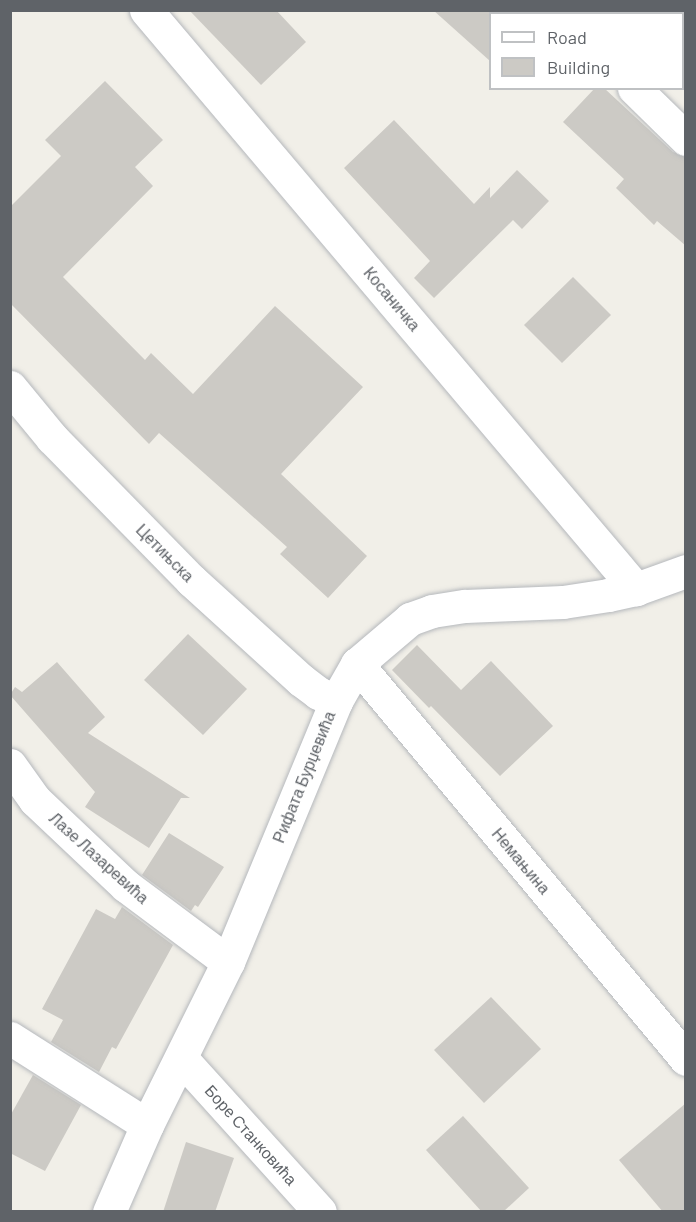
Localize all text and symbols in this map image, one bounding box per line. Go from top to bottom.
legend [489,12,684,90]
text: Road [547,26,587,48]
text: Building [547,56,610,78]
street label: Косаничка [360,263,424,335]
street label: Цетињска [132,520,198,586]
street label: Рифата Бурџевића [269,708,339,846]
street label: Лазе Лазаревића [45,808,153,908]
street label: Немањина [488,824,554,898]
street label: Боре Станковића [201,1081,301,1189]

